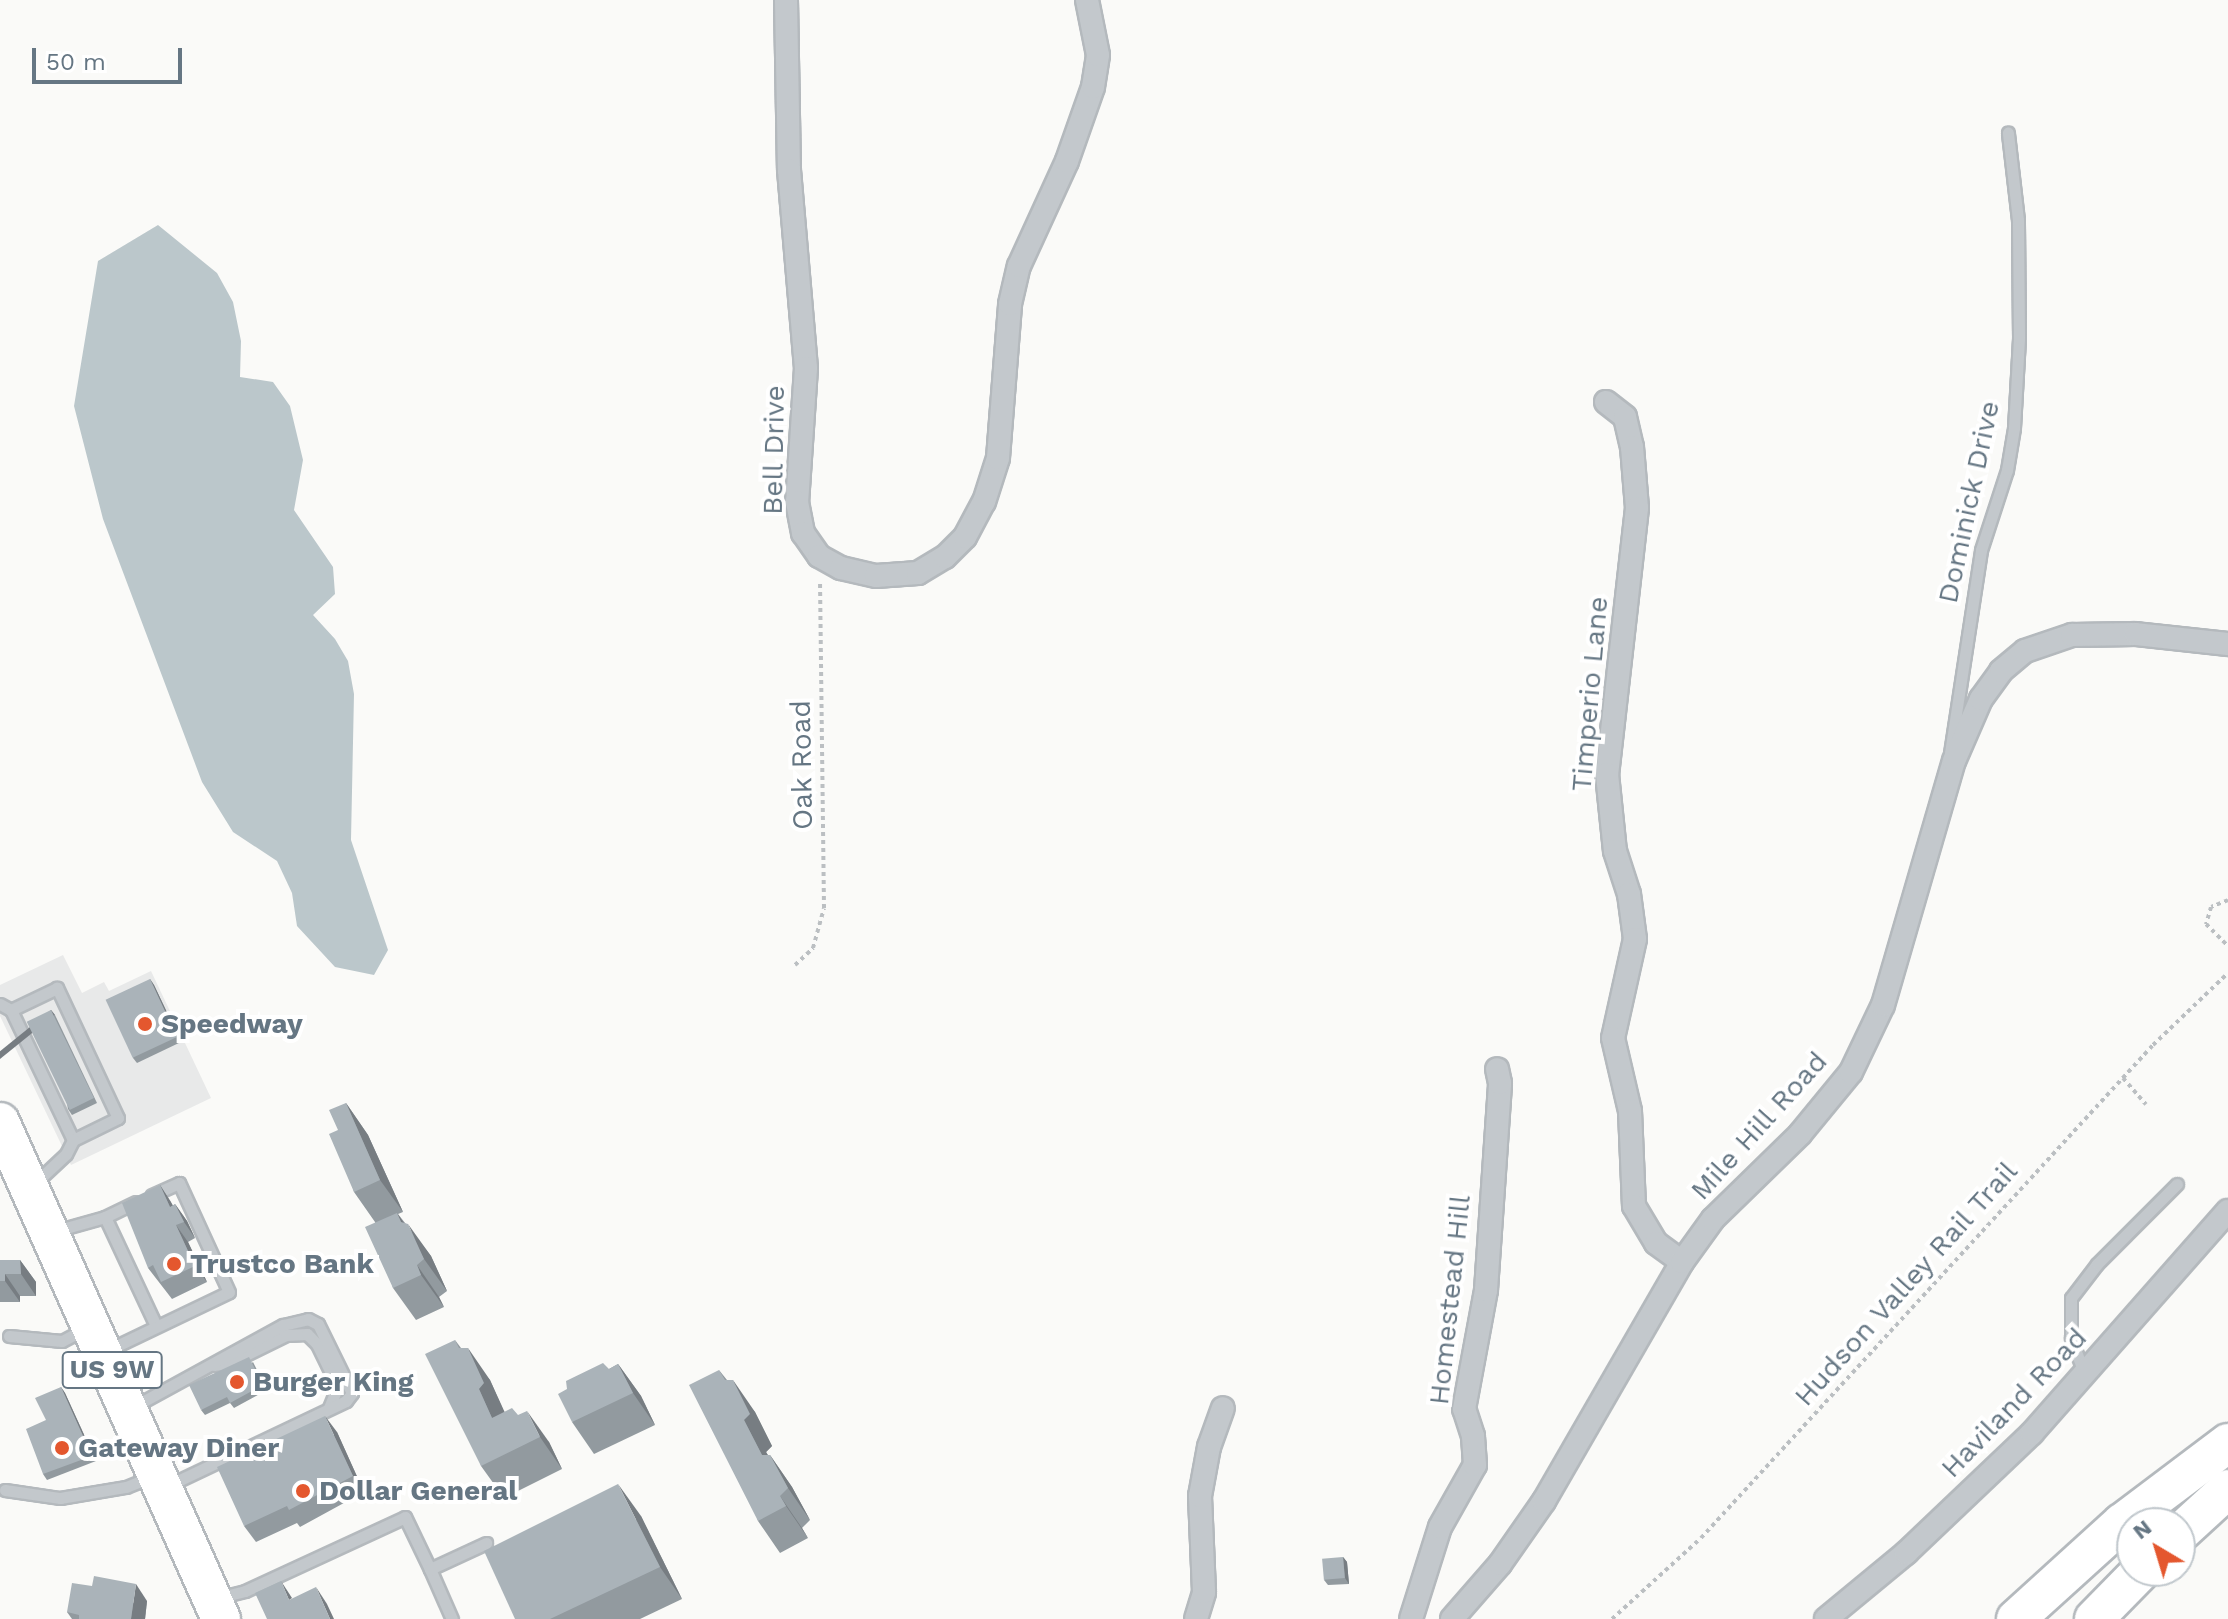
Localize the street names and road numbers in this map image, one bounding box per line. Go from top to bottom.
street label: Bell Drive [756,384,792,516]
street label: Dominick Drive [1931,397,2007,607]
street label: Timperio Lane [1565,595,1615,793]
street label: Oak Road [784,699,820,831]
street label: Mile Hill Road [1683,1045,1835,1207]
street label: Hudson Valley Rail Trail [1786,1154,2026,1414]
street label: Homestead Hill [1422,1193,1478,1407]
street label: Haviland Road [1934,1321,2094,1485]
road number: US 9W [60,1348,164,1392]

